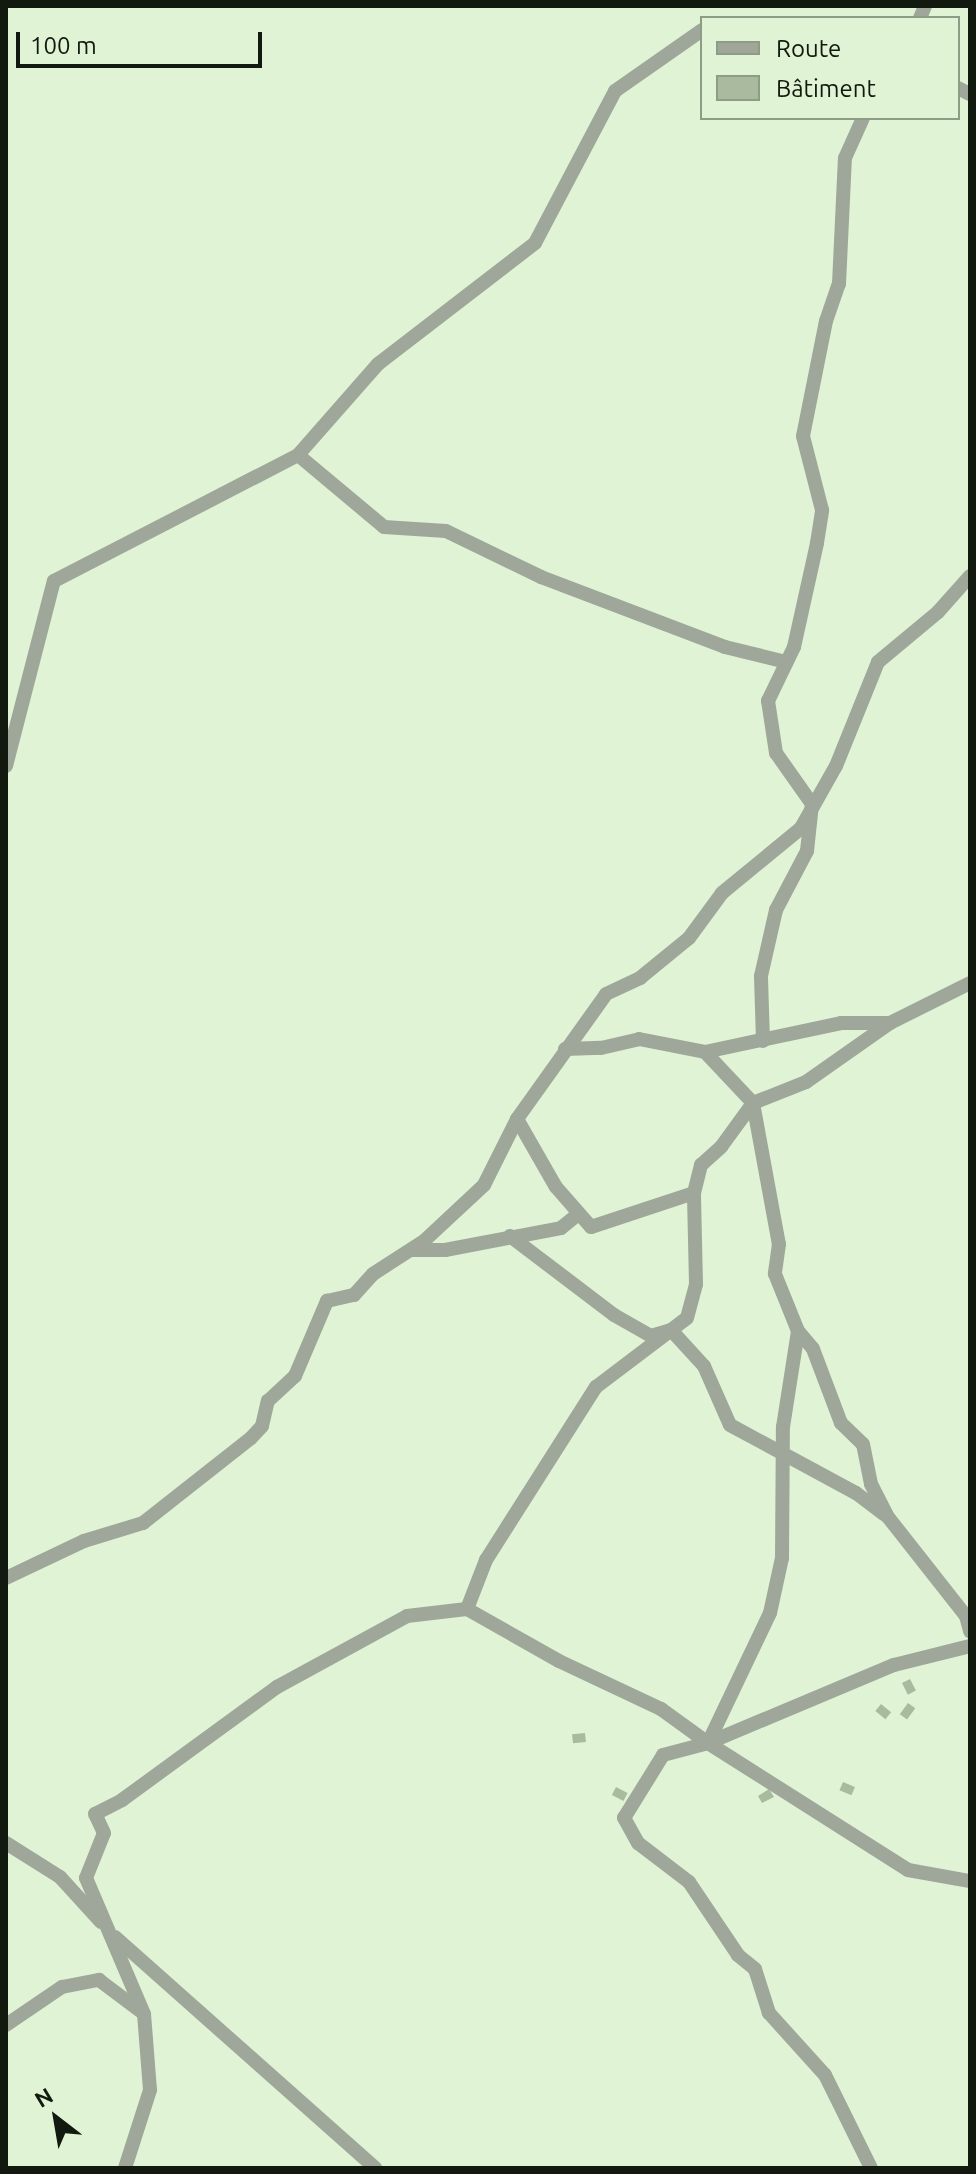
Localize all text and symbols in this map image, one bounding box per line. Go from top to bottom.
scale bar [20,16,266,66]
legend [700,16,960,120]
text: 100 m [30,32,97,59]
text: Route [776,35,841,62]
text: Bâtiment [776,75,876,102]
north arrow [16,2078,96,2158]
text: N [30,2082,57,2112]

